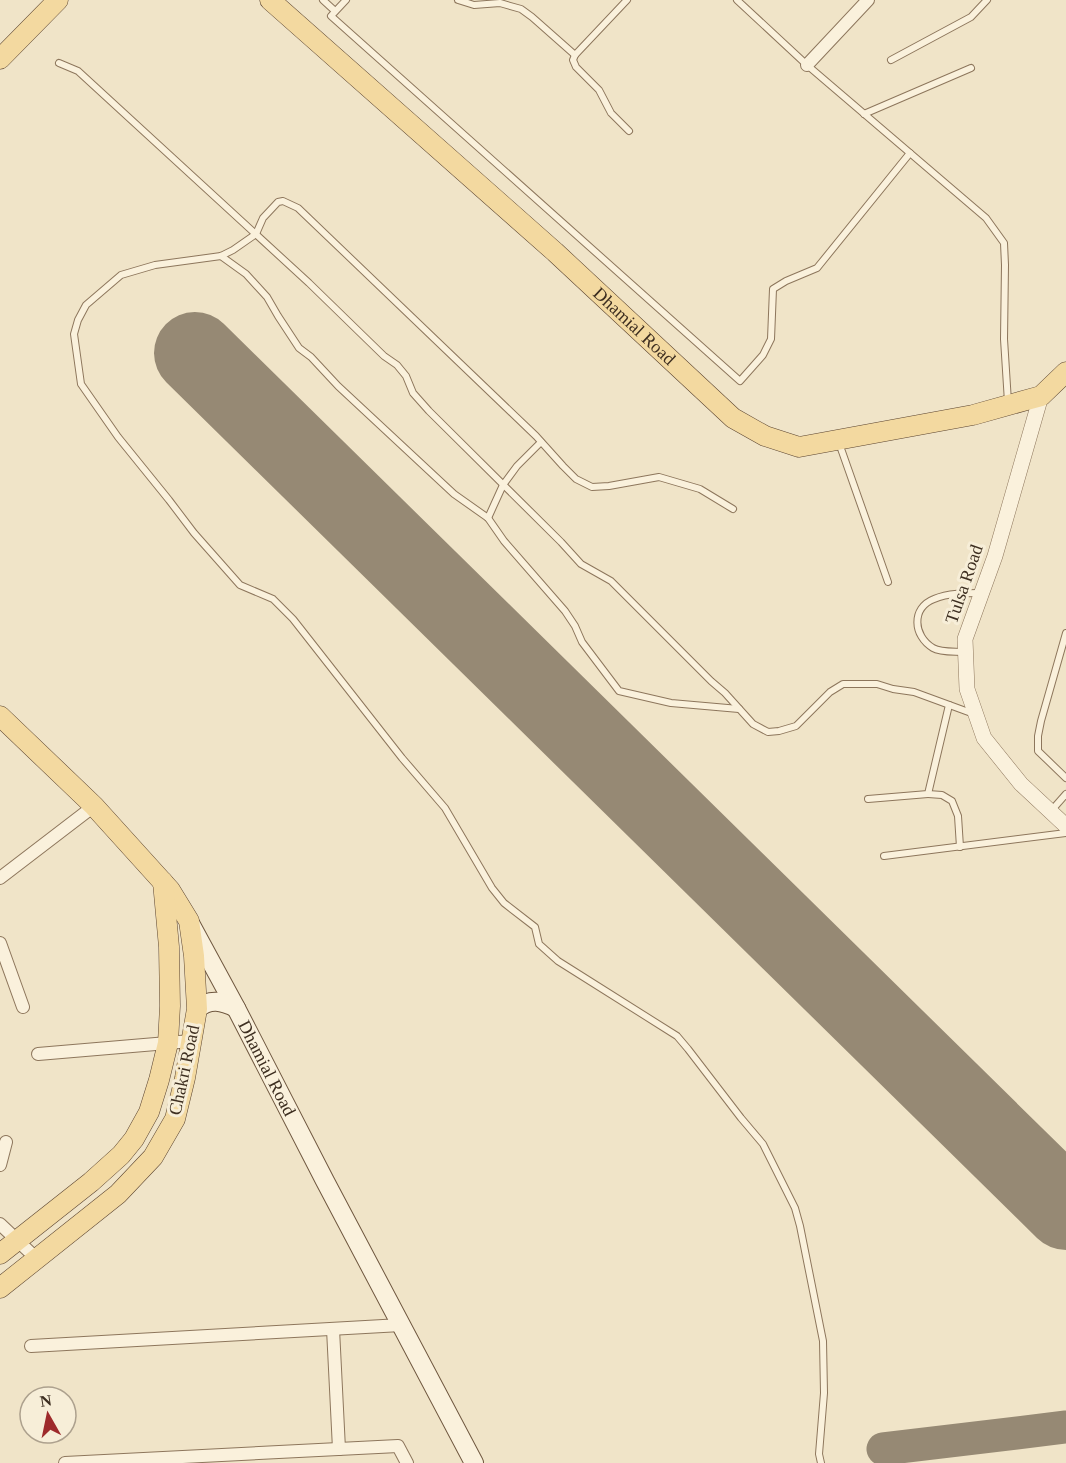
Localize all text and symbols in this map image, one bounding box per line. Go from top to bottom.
street label: Dhamial Road [589,283,679,369]
street label: Tulsa Road [941,542,987,626]
street label: Dhamial Road [234,1017,300,1119]
street label: Chakri Road [165,1023,203,1117]
north arrow [18,1385,78,1445]
text: N [39,1391,53,1410]

